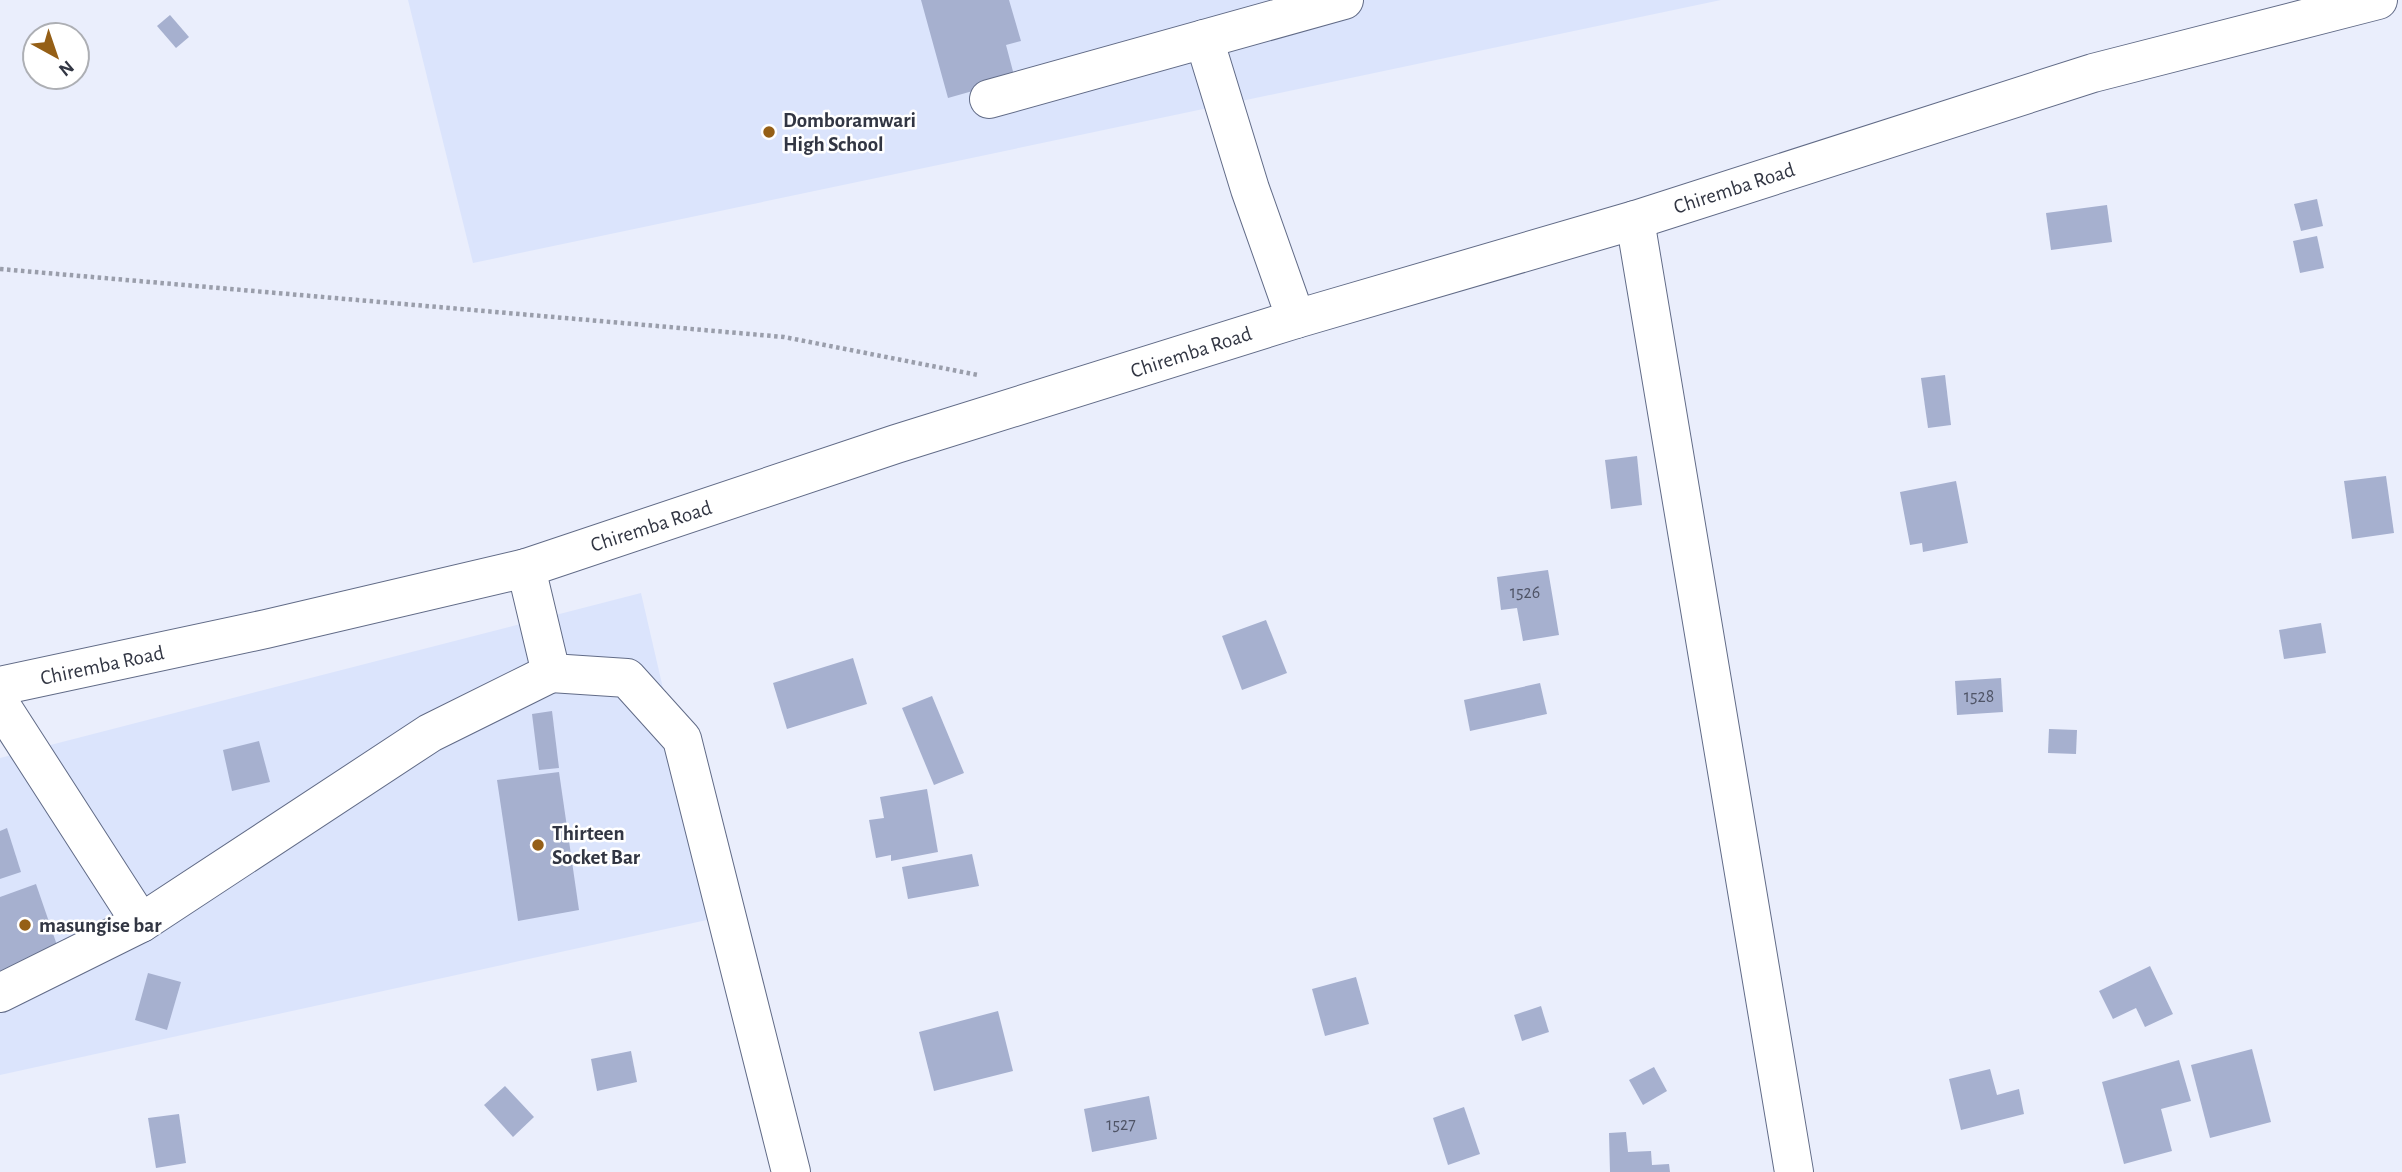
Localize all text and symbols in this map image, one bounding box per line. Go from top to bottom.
north arrow [21,21,91,91]
text: N [55,56,77,79]
place label: Domboramwari High School [783,110,916,155]
marker: Domboramwari High School [761,124,777,140]
street label: Chiremba Road [1671,159,1797,218]
street label: Chiremba Road [1128,323,1254,382]
street label: Chiremba Road [588,497,714,556]
house number: 1526 [1510,584,1540,602]
street label: Chiremba Road [38,642,166,689]
house number: 1528 [1964,688,1994,706]
place label: Thirteen Socket Bar [552,823,641,868]
marker: Thirteen Socket Bar [530,837,546,853]
place label: masungise bar [39,915,162,936]
marker: masungise bar [17,917,33,933]
house number: 1527 [1106,1116,1136,1134]

